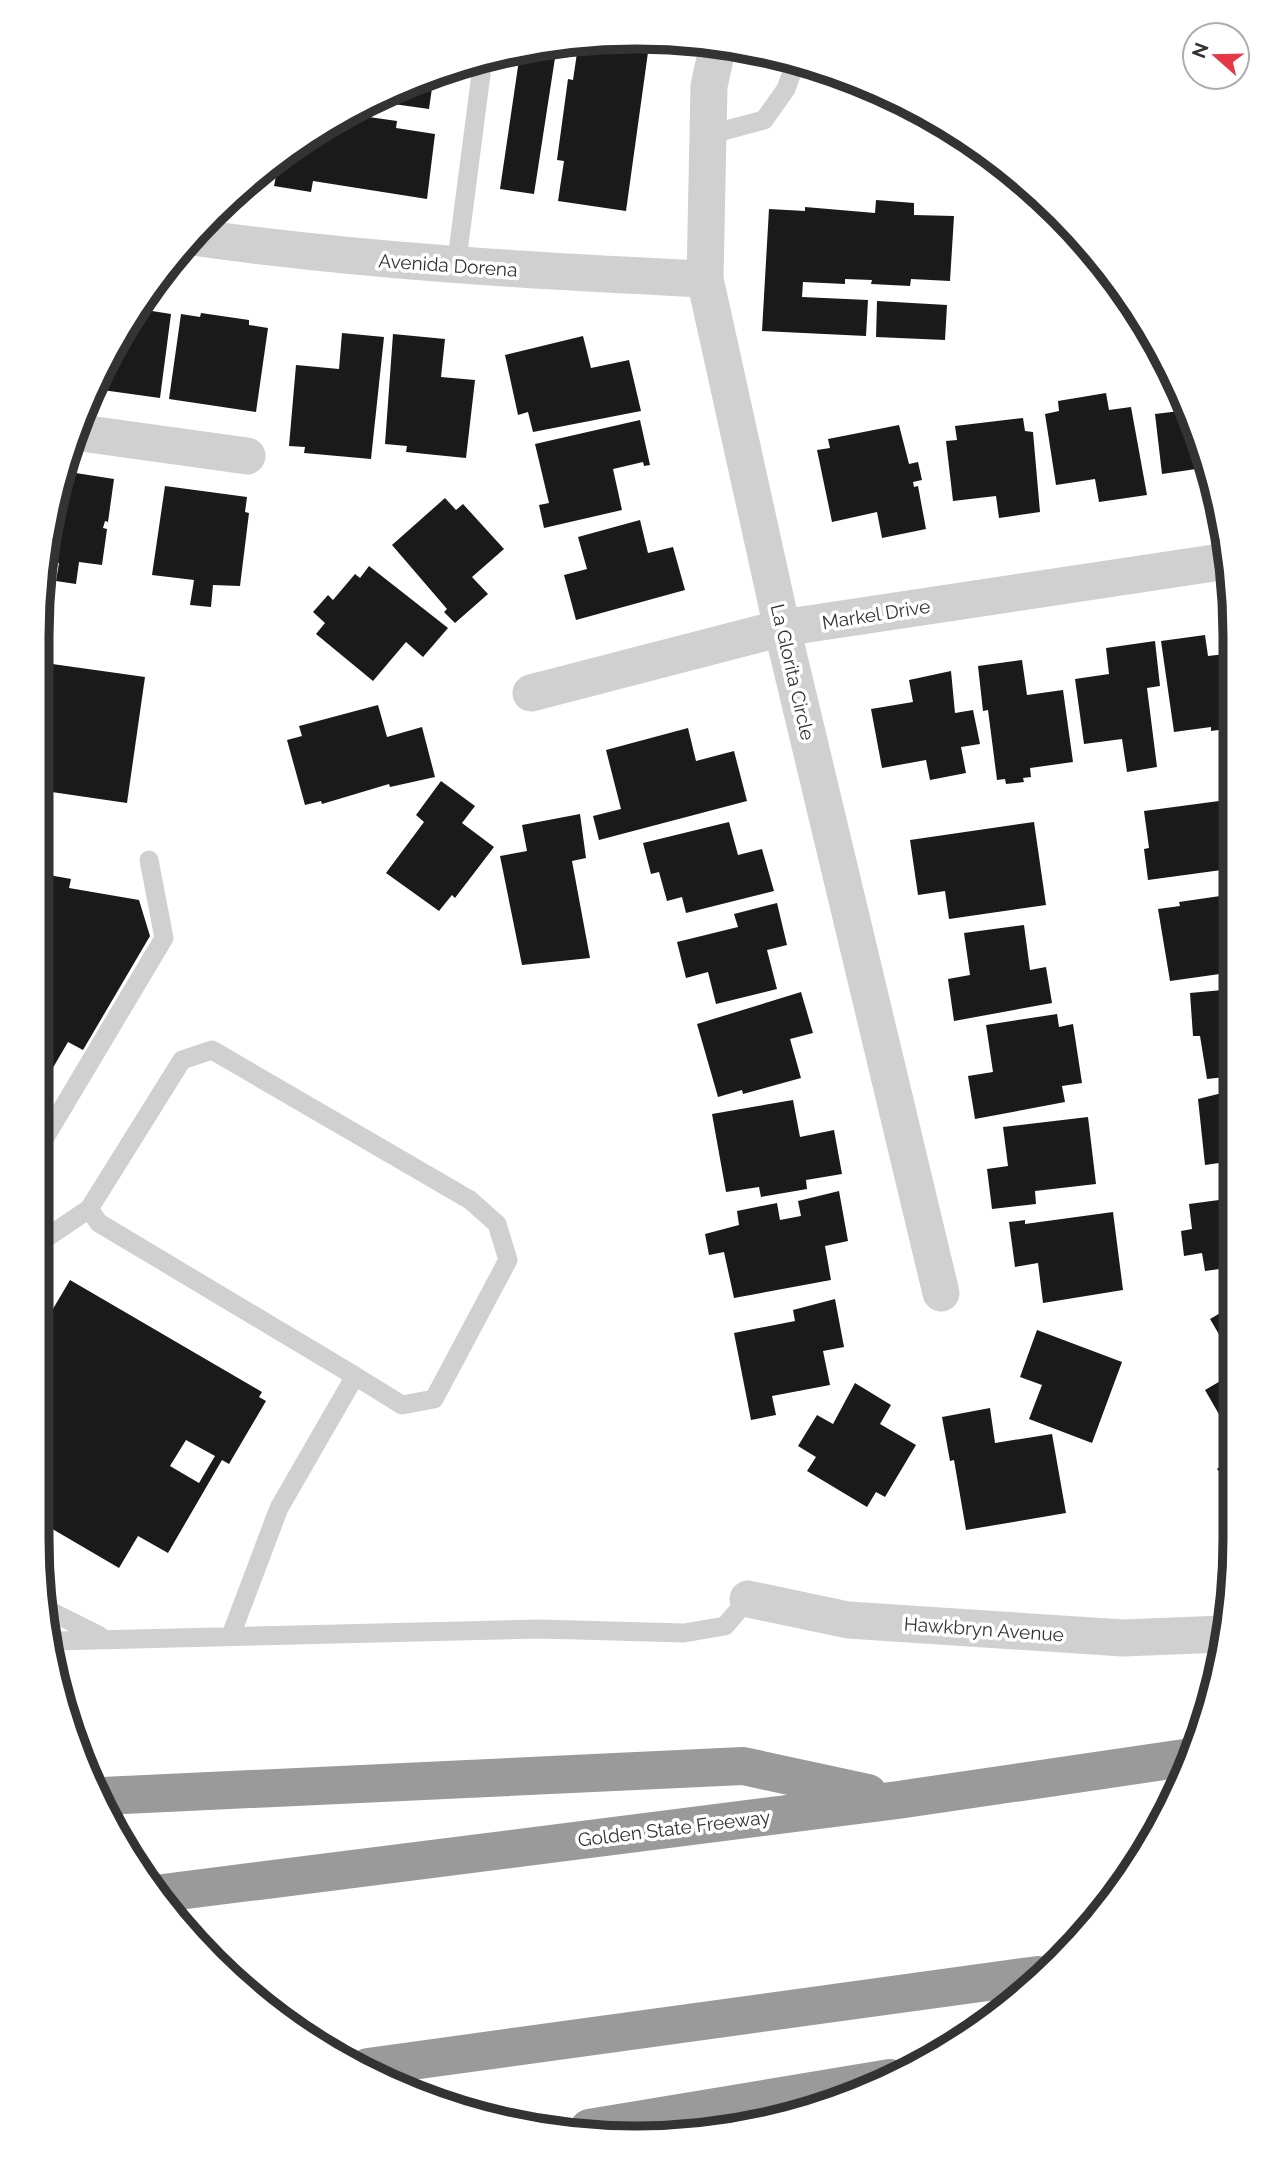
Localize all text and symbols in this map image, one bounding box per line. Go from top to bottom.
north arrow [1181,21,1251,91]
text: N [1187,40,1213,61]
street label: Avenida Dorena [378,249,518,281]
street label: Markel Drive [820,595,932,633]
street label: La Glorita Circle [767,602,819,742]
street label: Hawkbryn Avenue [903,1612,1065,1646]
street label: Golden State Freeway [577,1805,771,1851]

